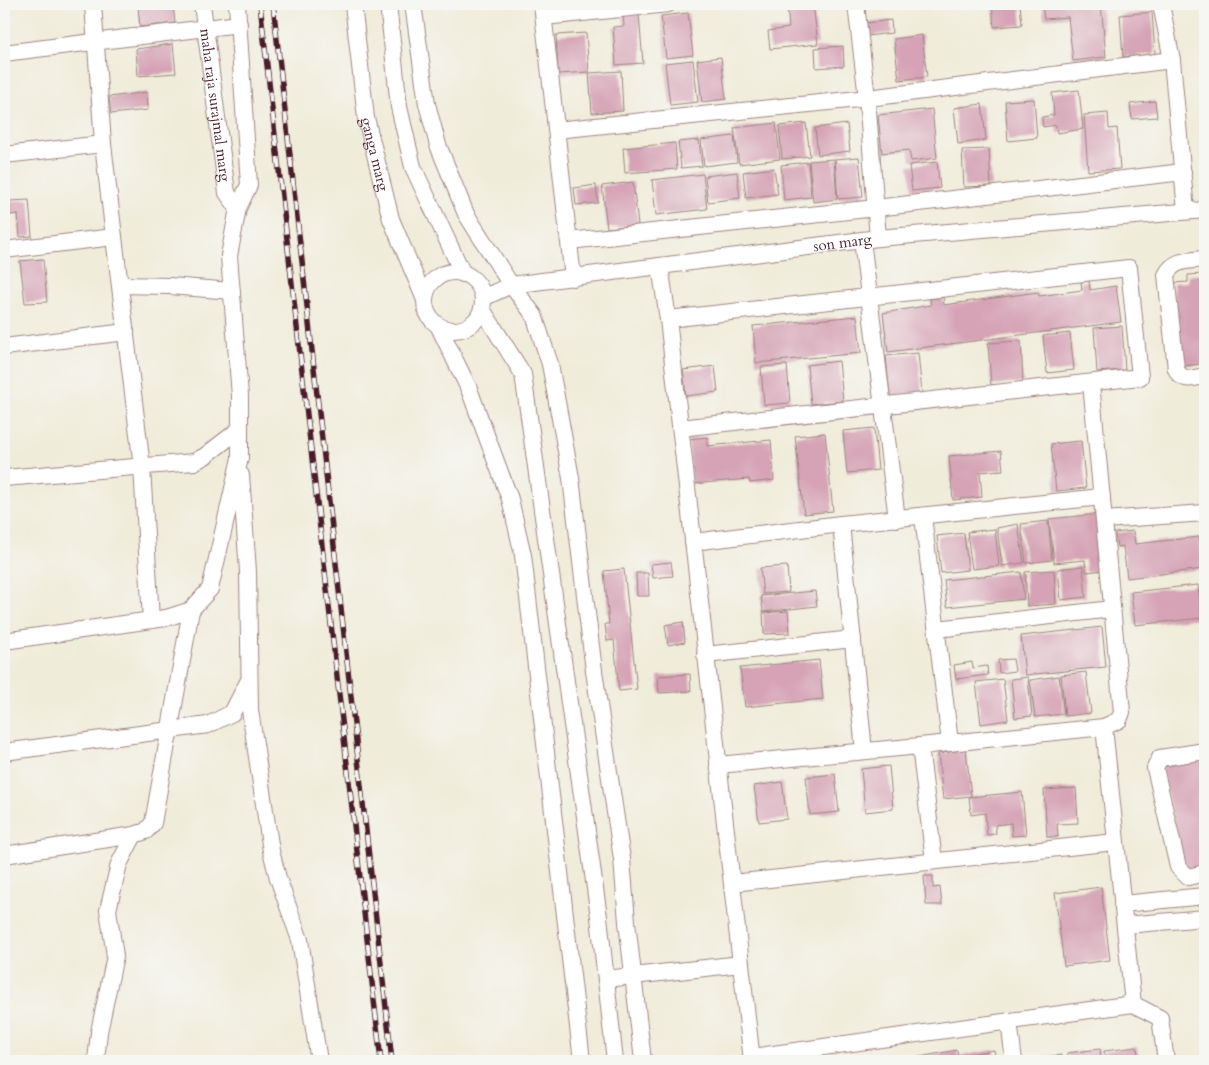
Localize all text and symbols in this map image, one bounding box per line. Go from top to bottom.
street label: maha raja surajmal marg [195,27,235,183]
street label: ganga marg [356,115,394,194]
street label: son marg [812,229,873,256]

